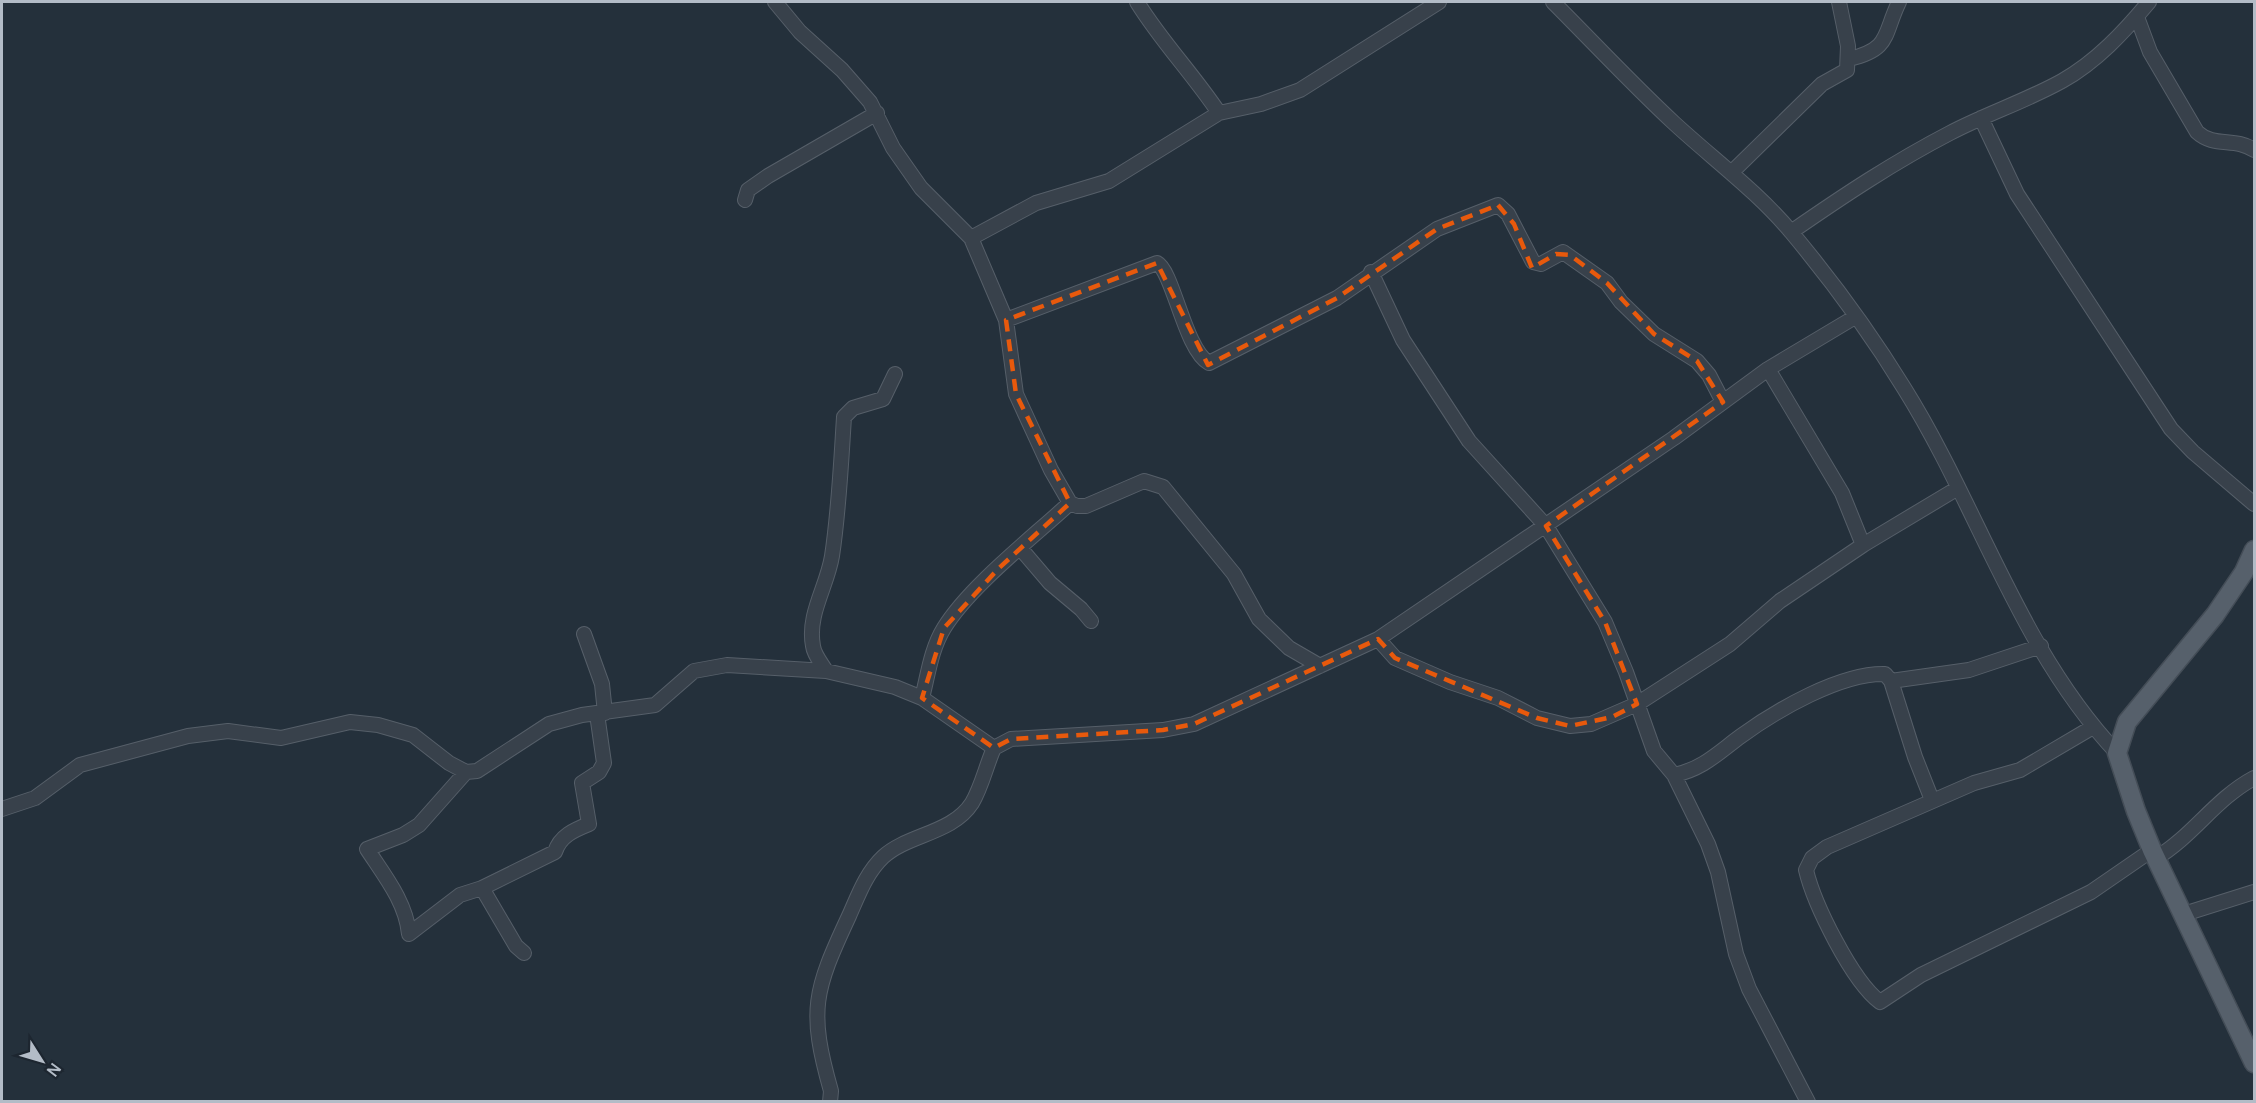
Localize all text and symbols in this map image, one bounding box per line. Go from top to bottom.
north arrow [12,1031,72,1091]
text: N [42,1059,66,1081]

